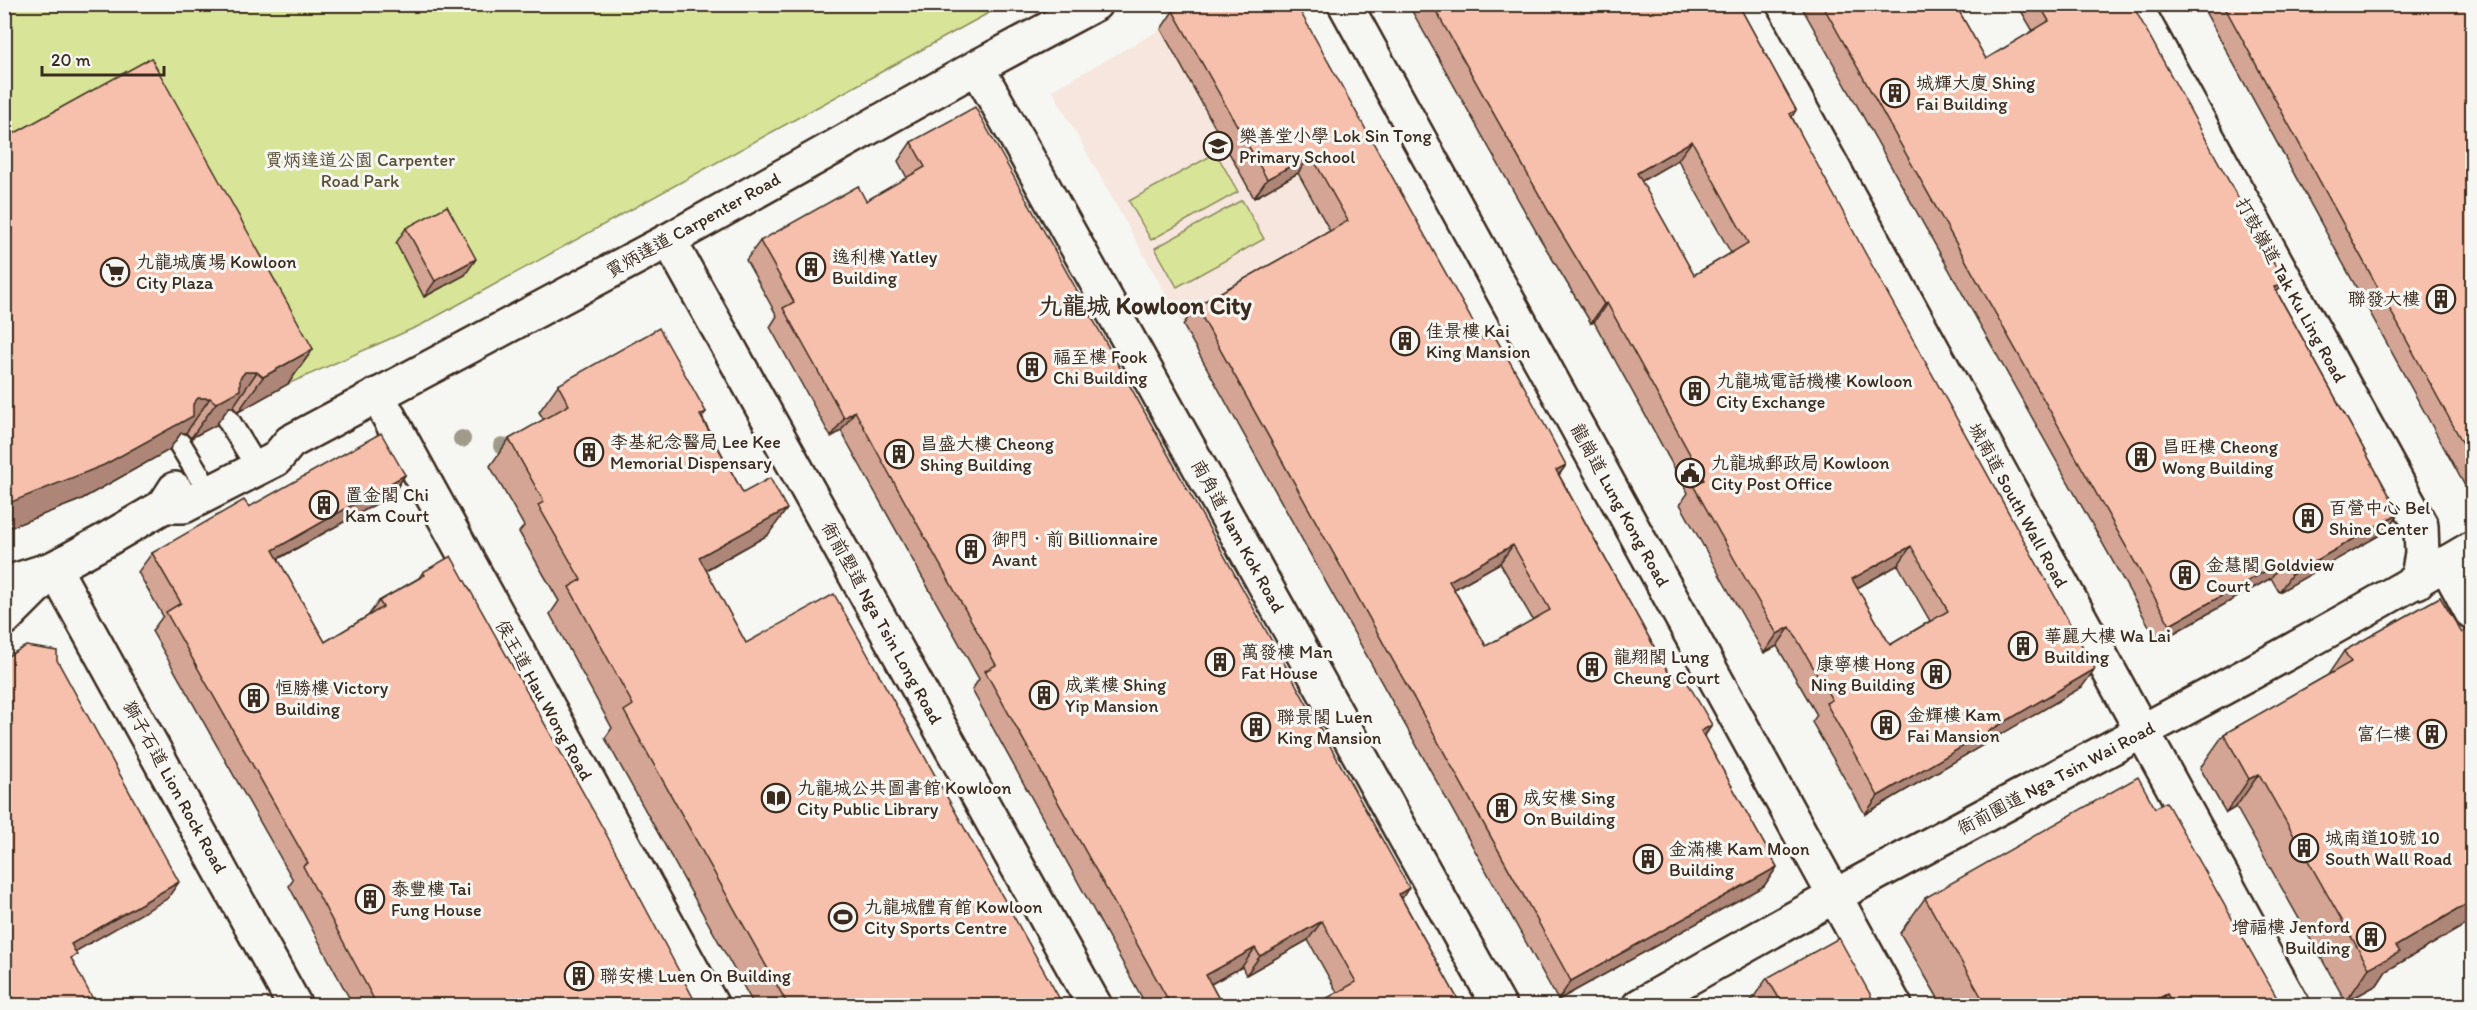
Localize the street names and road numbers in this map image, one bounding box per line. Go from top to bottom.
street label: 賈炳達道 Carpenter Road [602,168,785,282]
street label: 打鼓嶺道 Tak Ku Ling Road [2231,194,2351,386]
street label: 龍崗道 Lung Kong Road [1566,419,1674,591]
street label: 城南道 South Wall Road [1964,419,2073,592]
street label: 南角道 Nam Kok Road [1187,456,1289,617]
street label: 衙前塱道 Nga Tsin Long Road [817,518,947,728]
street label: 侯王道 Hau Wong Road [491,616,597,784]
street label: 獅子石道 Lion Rock Road [118,697,232,877]
street label: 衙前圍道 Nga Tsin Wai Road [1953,716,2159,839]

